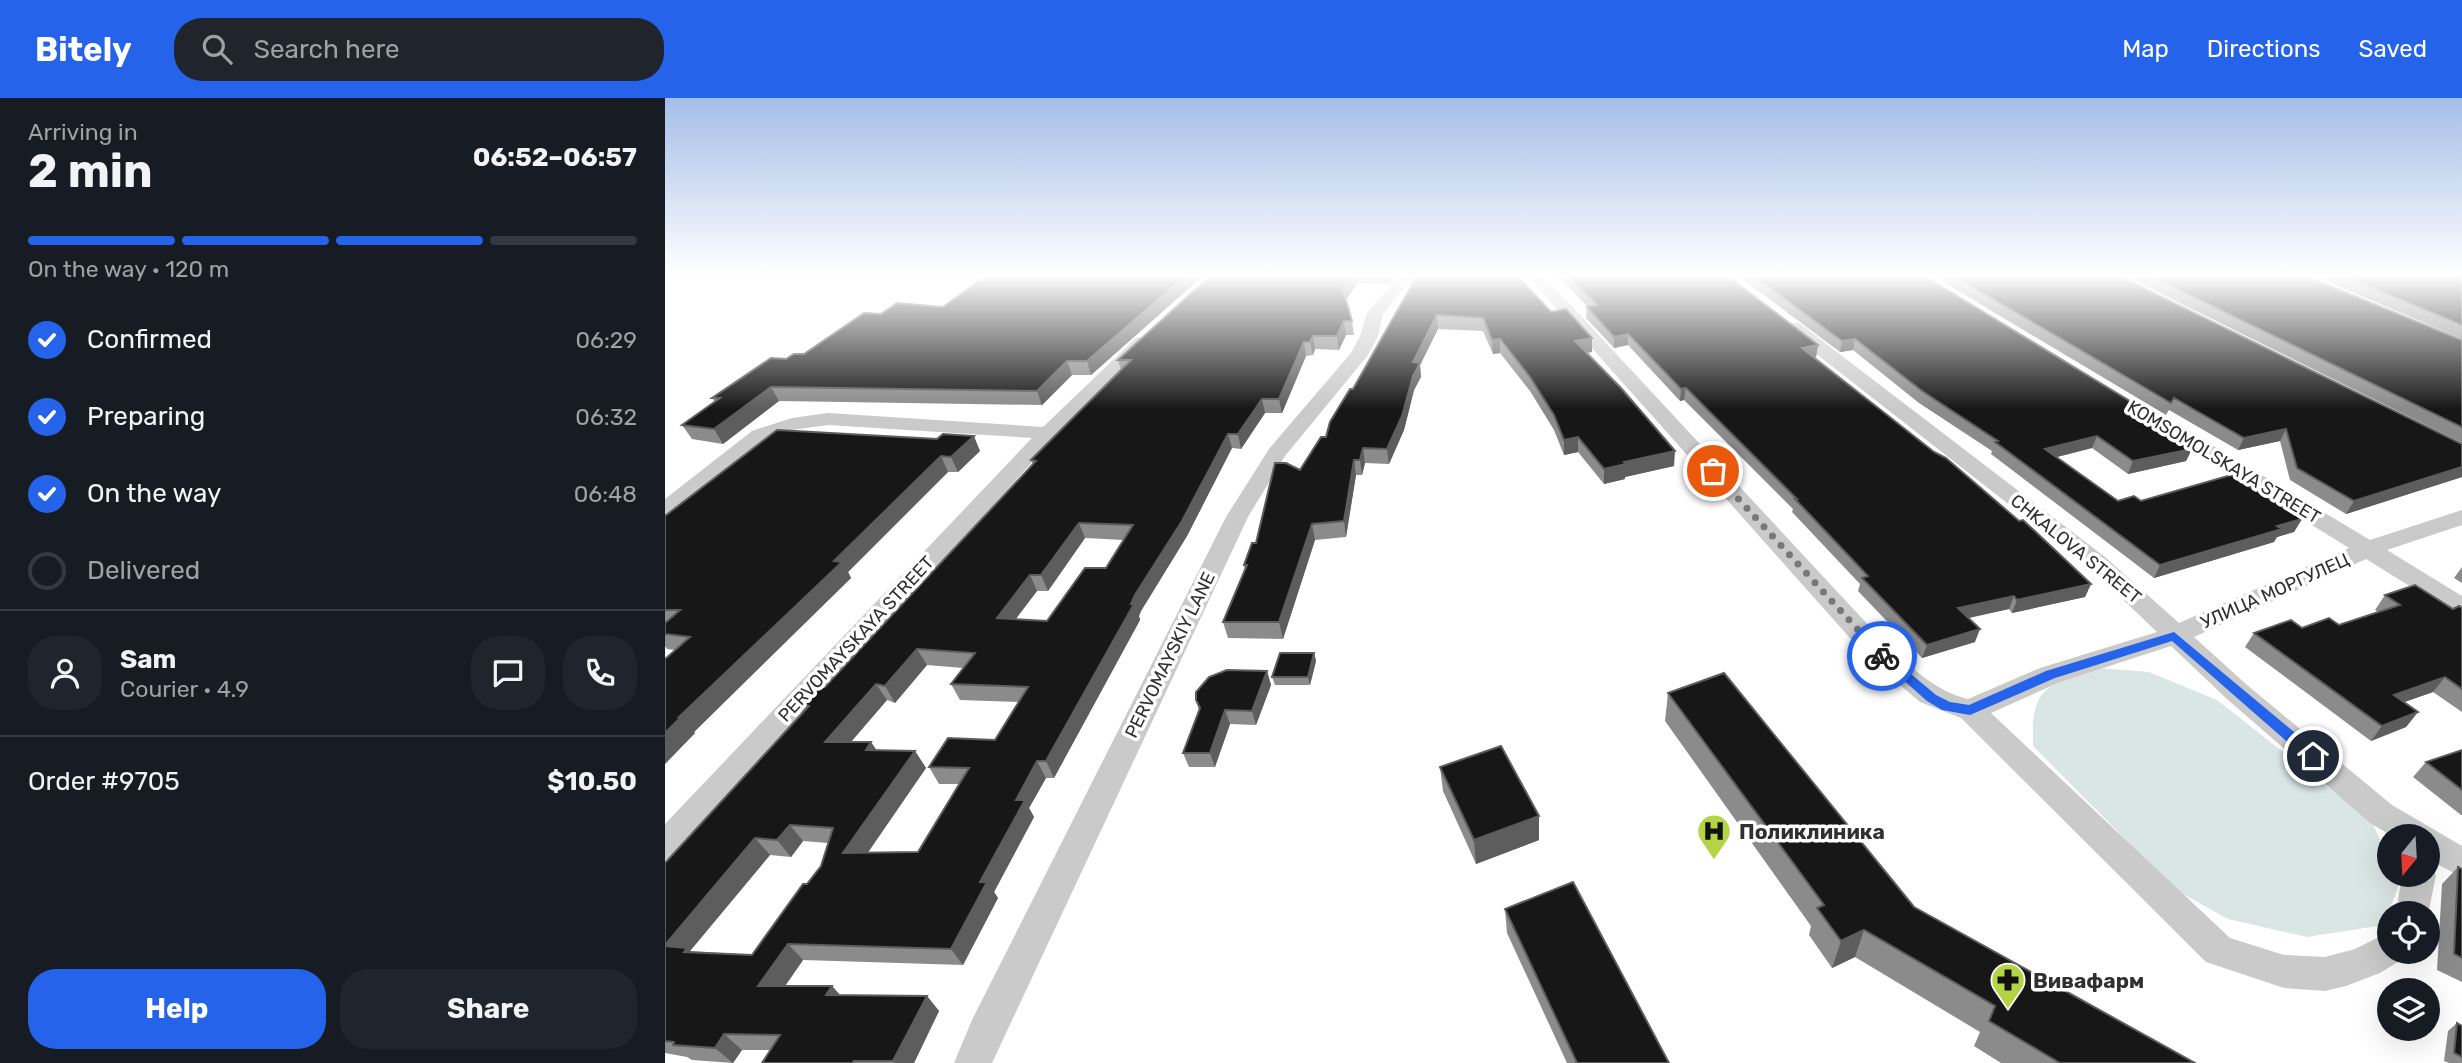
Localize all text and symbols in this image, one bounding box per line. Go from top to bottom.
search box [174,18,664,81]
text: Bitely [35,30,132,69]
icon: search [198,30,236,68]
text: Search here [254,34,400,65]
text: Map [2122,35,2169,63]
text: Directions [2207,35,2320,63]
text: Saved [2358,35,2427,63]
text: Arriving in [28,118,138,146]
text: 06:52–06:57 [473,142,637,173]
text: 2 min [28,144,153,199]
text: On the way · 120 m [28,255,229,283]
icon: check [28,321,66,359]
text: Confirmed [87,324,212,355]
text: 06:29 [575,326,637,354]
street label: KOMSOMOLSKAYA STREET [2123,396,2325,528]
icon: check [28,398,66,436]
text: Preparing [87,401,205,432]
text: 06:32 [575,403,637,431]
pin [1683,441,1743,501]
icon: bag [1694,452,1732,490]
icon: check [28,475,66,513]
text: On the way [87,478,221,509]
text: 06:48 [574,480,637,508]
street label: CHKALOVA STREET [2006,490,2146,608]
street label: УЛИЦА МОРГУЛЕЦ [2197,548,2353,634]
street label: PERVOMAYSKAYA STREET [773,552,939,726]
text: Delivered [87,555,200,586]
street label: PERVOMAYSKIY LANE [1120,568,1220,742]
courier [1847,621,1917,691]
button: person [28,636,102,710]
button: chat [471,636,545,710]
button: phone [563,636,637,710]
icon: bike [1863,637,1901,675]
text: Sam [120,644,176,675]
text: Courier · 4.9 [120,675,249,703]
pin [2283,726,2343,786]
icon: home [2294,737,2332,775]
text: Order #9705 [28,766,180,797]
text: $10.50 [547,766,637,797]
hospital icon: Поликлиника [1695,812,1733,861]
place label: Поликлиника [1739,819,1885,844]
north arrow [2377,824,2439,887]
map controls [2377,824,2440,1041]
button: locate [2377,901,2440,964]
pharmacy icon: Вивафарм [1989,961,2027,1010]
place label: Вивафарм [2033,968,2144,993]
button: Help [28,969,326,1049]
button: Share [340,969,637,1049]
button: layers [2377,978,2440,1041]

